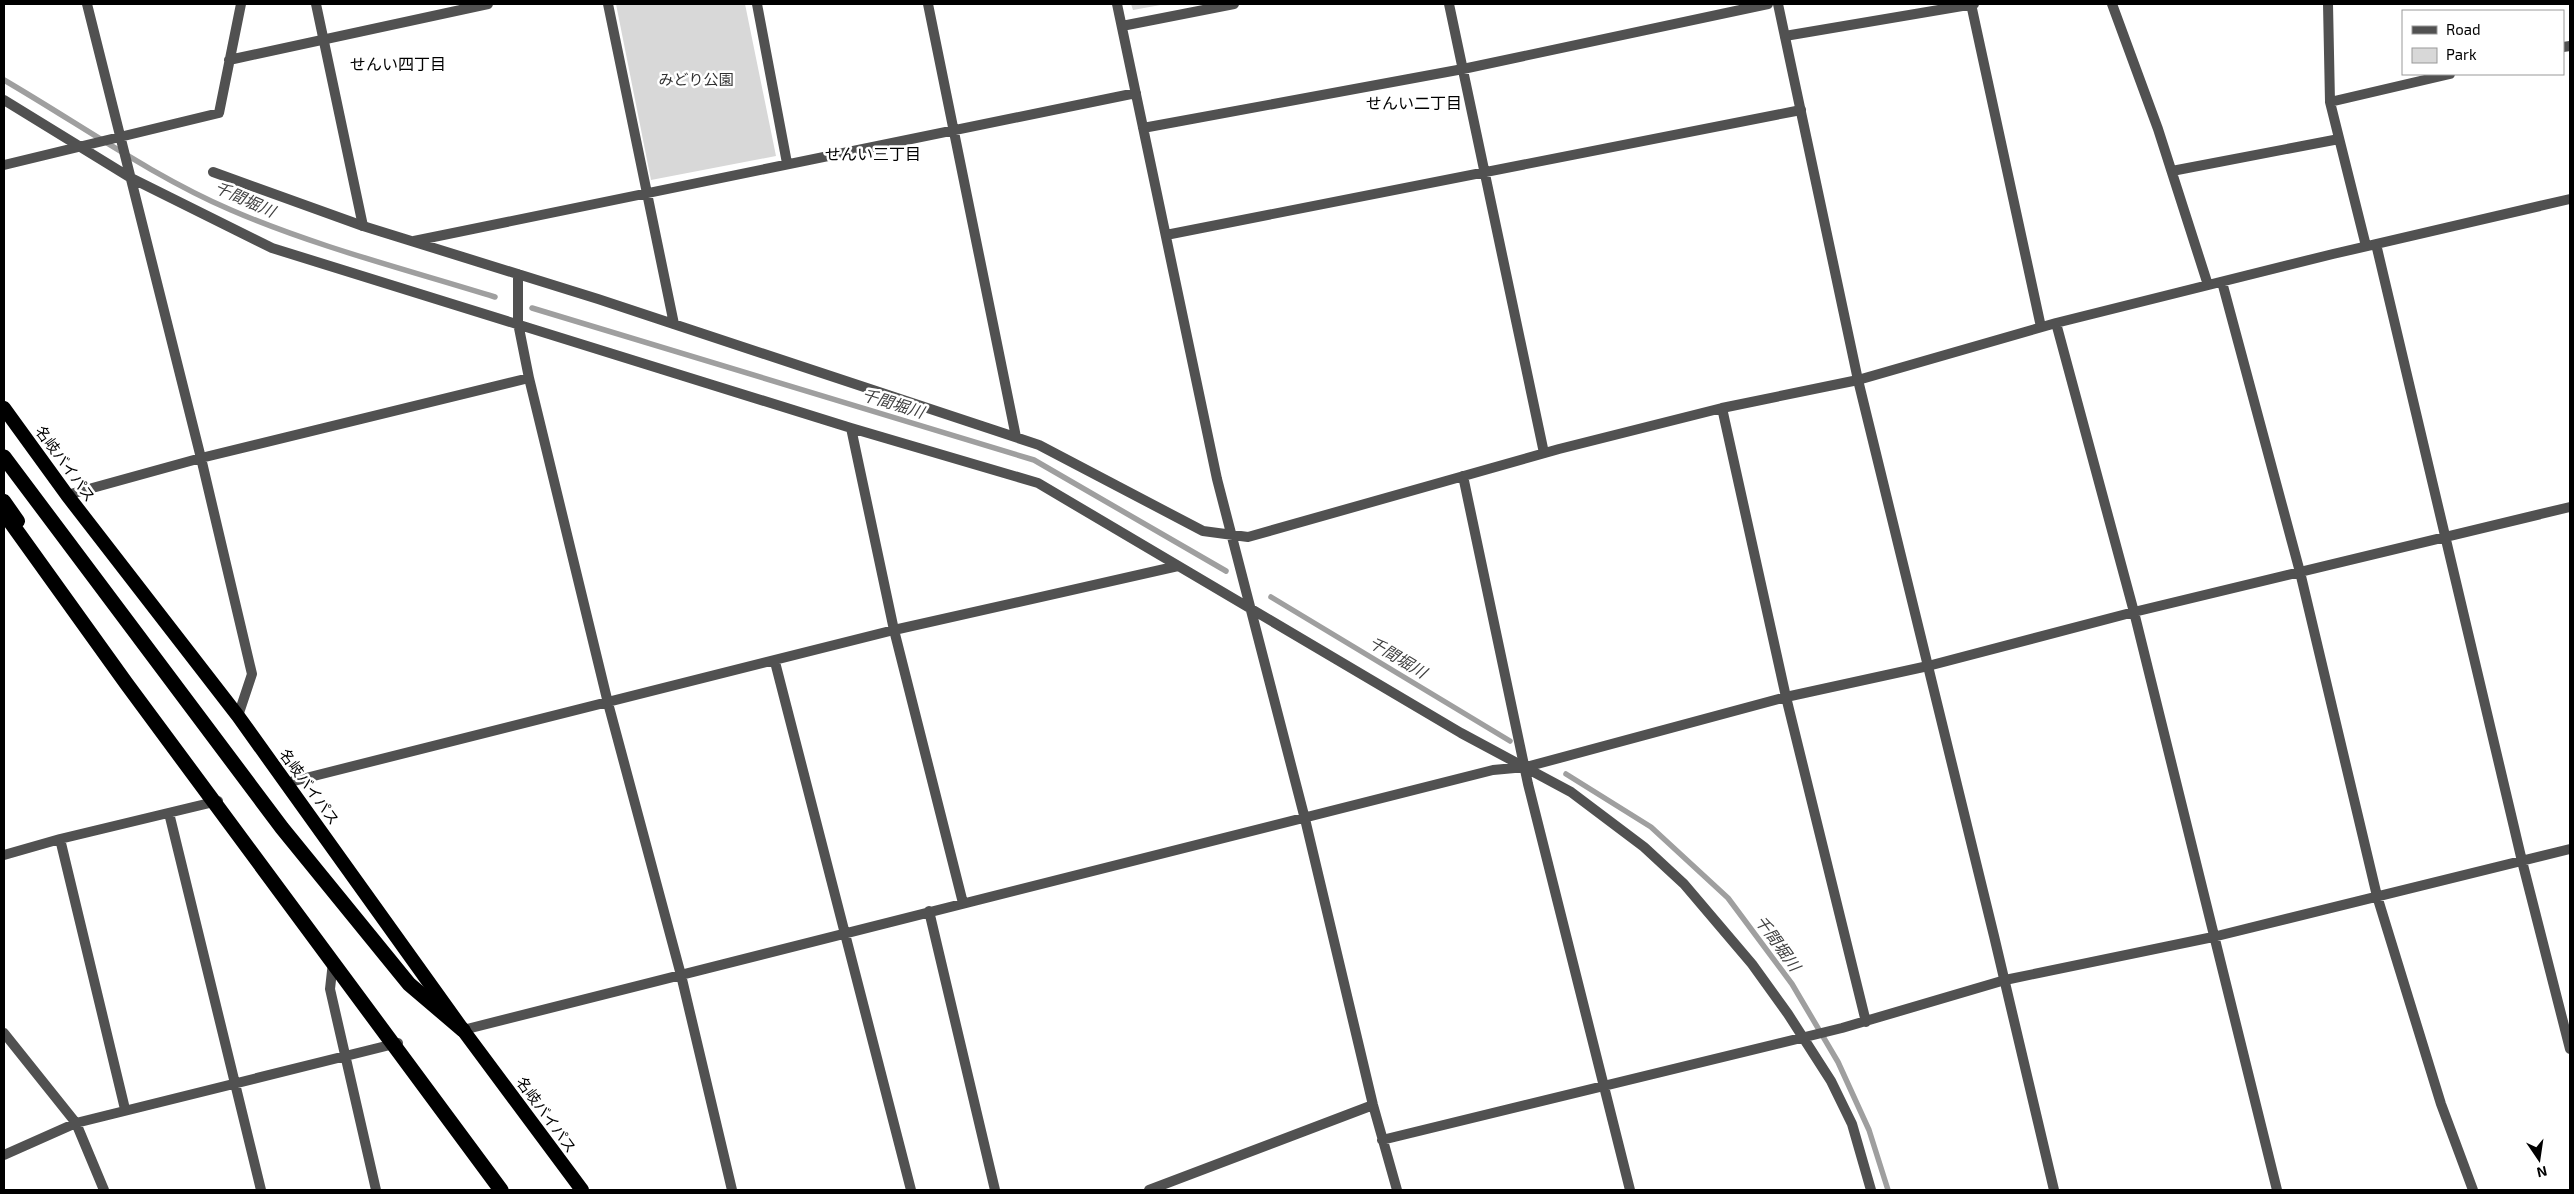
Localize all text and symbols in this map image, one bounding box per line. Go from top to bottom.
legend [2402,10,2564,75]
text: Road [2446,20,2481,38]
text: Park [2446,45,2477,63]
district label: せんい四丁目 [350,54,446,73]
park label: みどり公園 [658,70,734,88]
district label: せんい二丁目 [1366,93,1462,112]
district label: せんい三丁目 [825,144,921,163]
water label: 千間堀川 [212,177,280,221]
water label: 千間堀川 [860,384,928,422]
street label: 名岐バイパス [32,422,99,505]
water label: 千間堀川 [1366,632,1432,682]
street label: 名岐バイパス [276,745,343,828]
water label: 千間堀川 [1752,911,1806,976]
street label: 名岐バイパス [513,1073,580,1156]
north arrow [2514,1134,2564,1184]
text: N [2535,1163,2549,1182]

